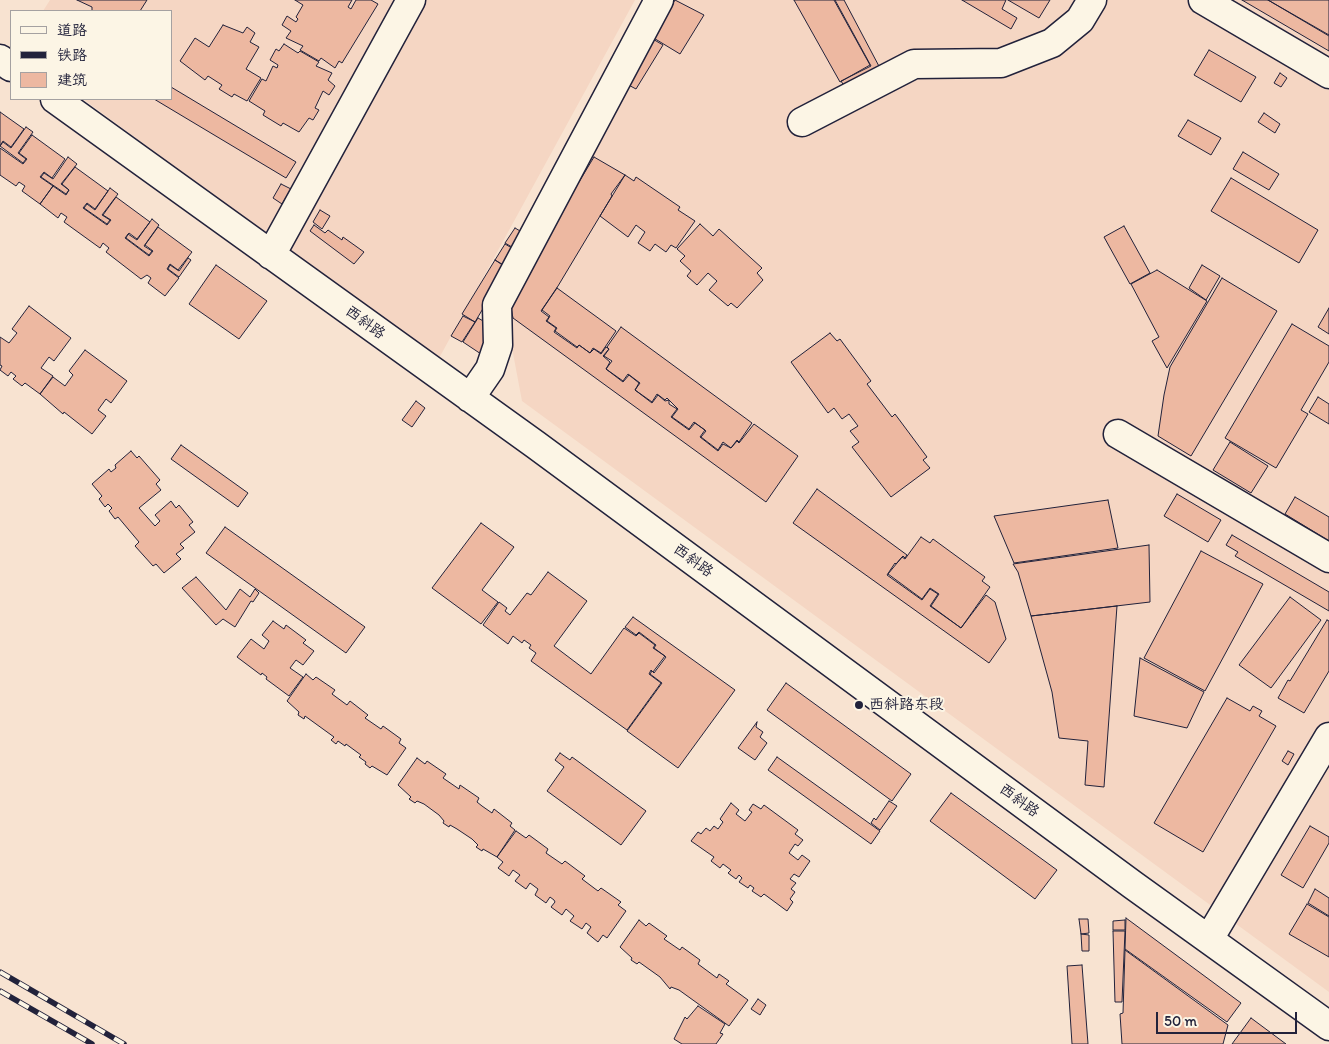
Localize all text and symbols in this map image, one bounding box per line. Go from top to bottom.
legend [10,10,172,100]
text: 道路 [57,21,87,39]
text: 铁路 [57,46,87,64]
text: 建筑 [57,71,87,89]
street label: 西斜路 [342,302,388,344]
street label: 西斜路 [670,540,716,582]
place label: 西斜路东段 [869,696,944,714]
marker: 西斜路东段 [853,699,865,711]
street label: 西斜路 [996,780,1042,822]
scale bar [1159,1002,1300,1034]
text: 50 m [1164,1012,1197,1030]

